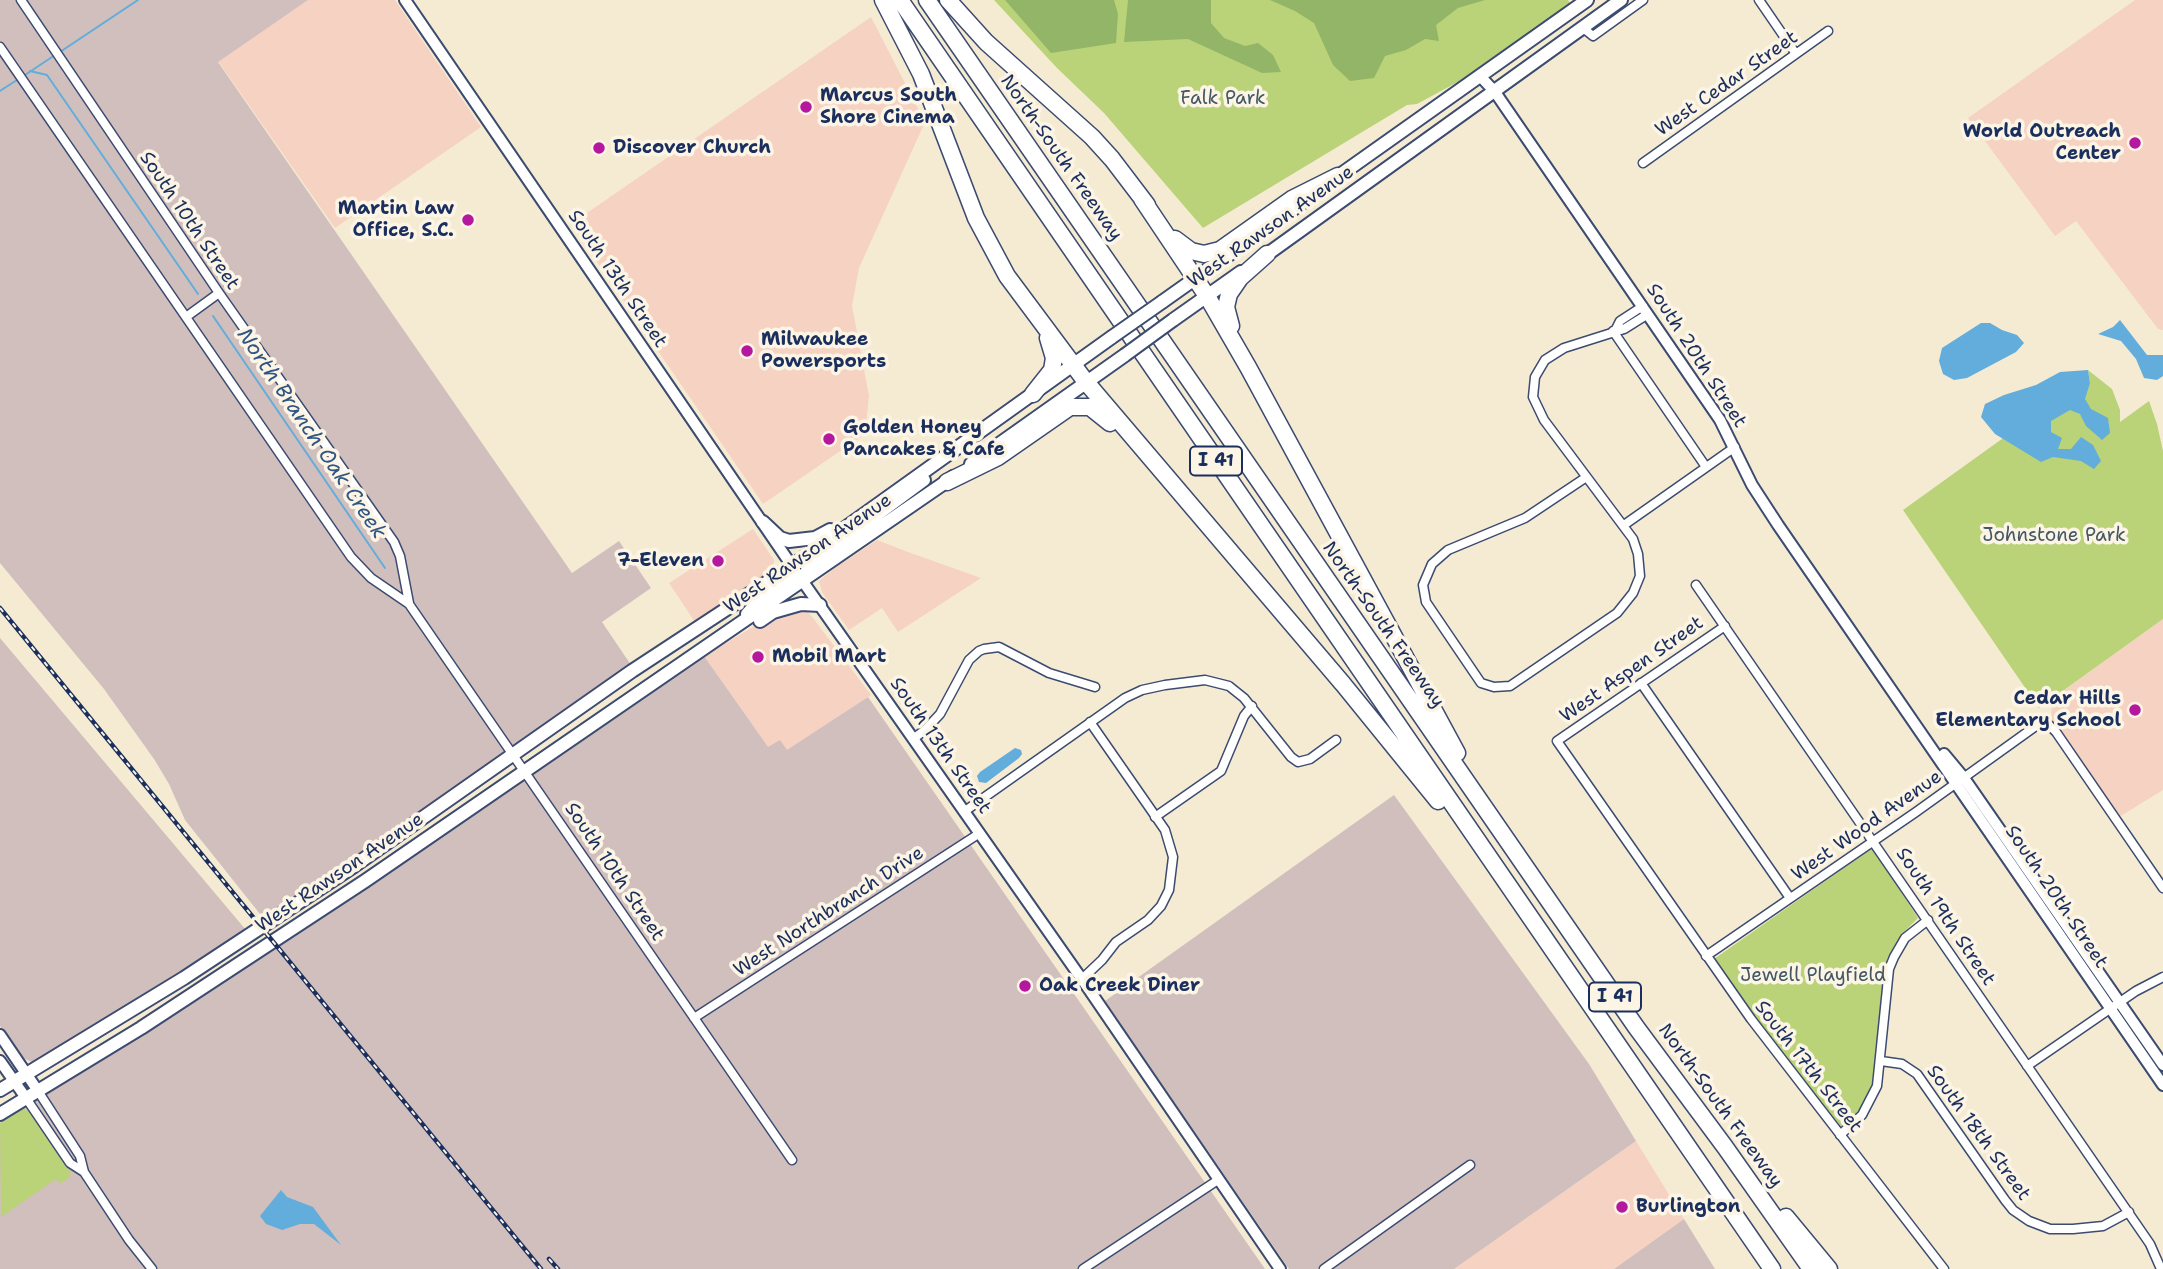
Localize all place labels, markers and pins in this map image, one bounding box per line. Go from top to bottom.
place label: Marcus South Shore Cinema [820,85,957,129]
marker: Marcus South Shore Cinema [798,99,814,115]
place label: World Outreach Center [1963,121,2121,165]
marker: World Outreach Center [2127,135,2143,151]
place label: Discover Church [613,137,771,159]
marker: Discover Church [591,140,607,156]
place label: Martin Law Office, S.C. [338,198,454,242]
marker: Martin Law Office, S.C. [460,212,476,228]
place label: Milwaukee Powersports [761,329,886,373]
marker: Milwaukee Powersports [739,343,755,359]
place label: Golden Honey Pancakes & Cafe [843,417,1005,461]
marker: Golden Honey Pancakes & Cafe [821,431,837,447]
place label: 7-Eleven [617,550,704,572]
marker: 7-Eleven [710,553,726,569]
place label: Mobil Mart [772,646,886,668]
marker: Mobil Mart [750,649,766,665]
place label: Cedar Hills Elementary School [1935,688,2121,732]
marker: Cedar Hills Elementary School [2127,702,2143,718]
place label: Oak Creek Diner [1039,975,1200,997]
marker: Oak Creek Diner [1017,978,1033,994]
place label: Burlington [1636,1196,1741,1218]
marker: Burlington [1614,1199,1630,1215]

